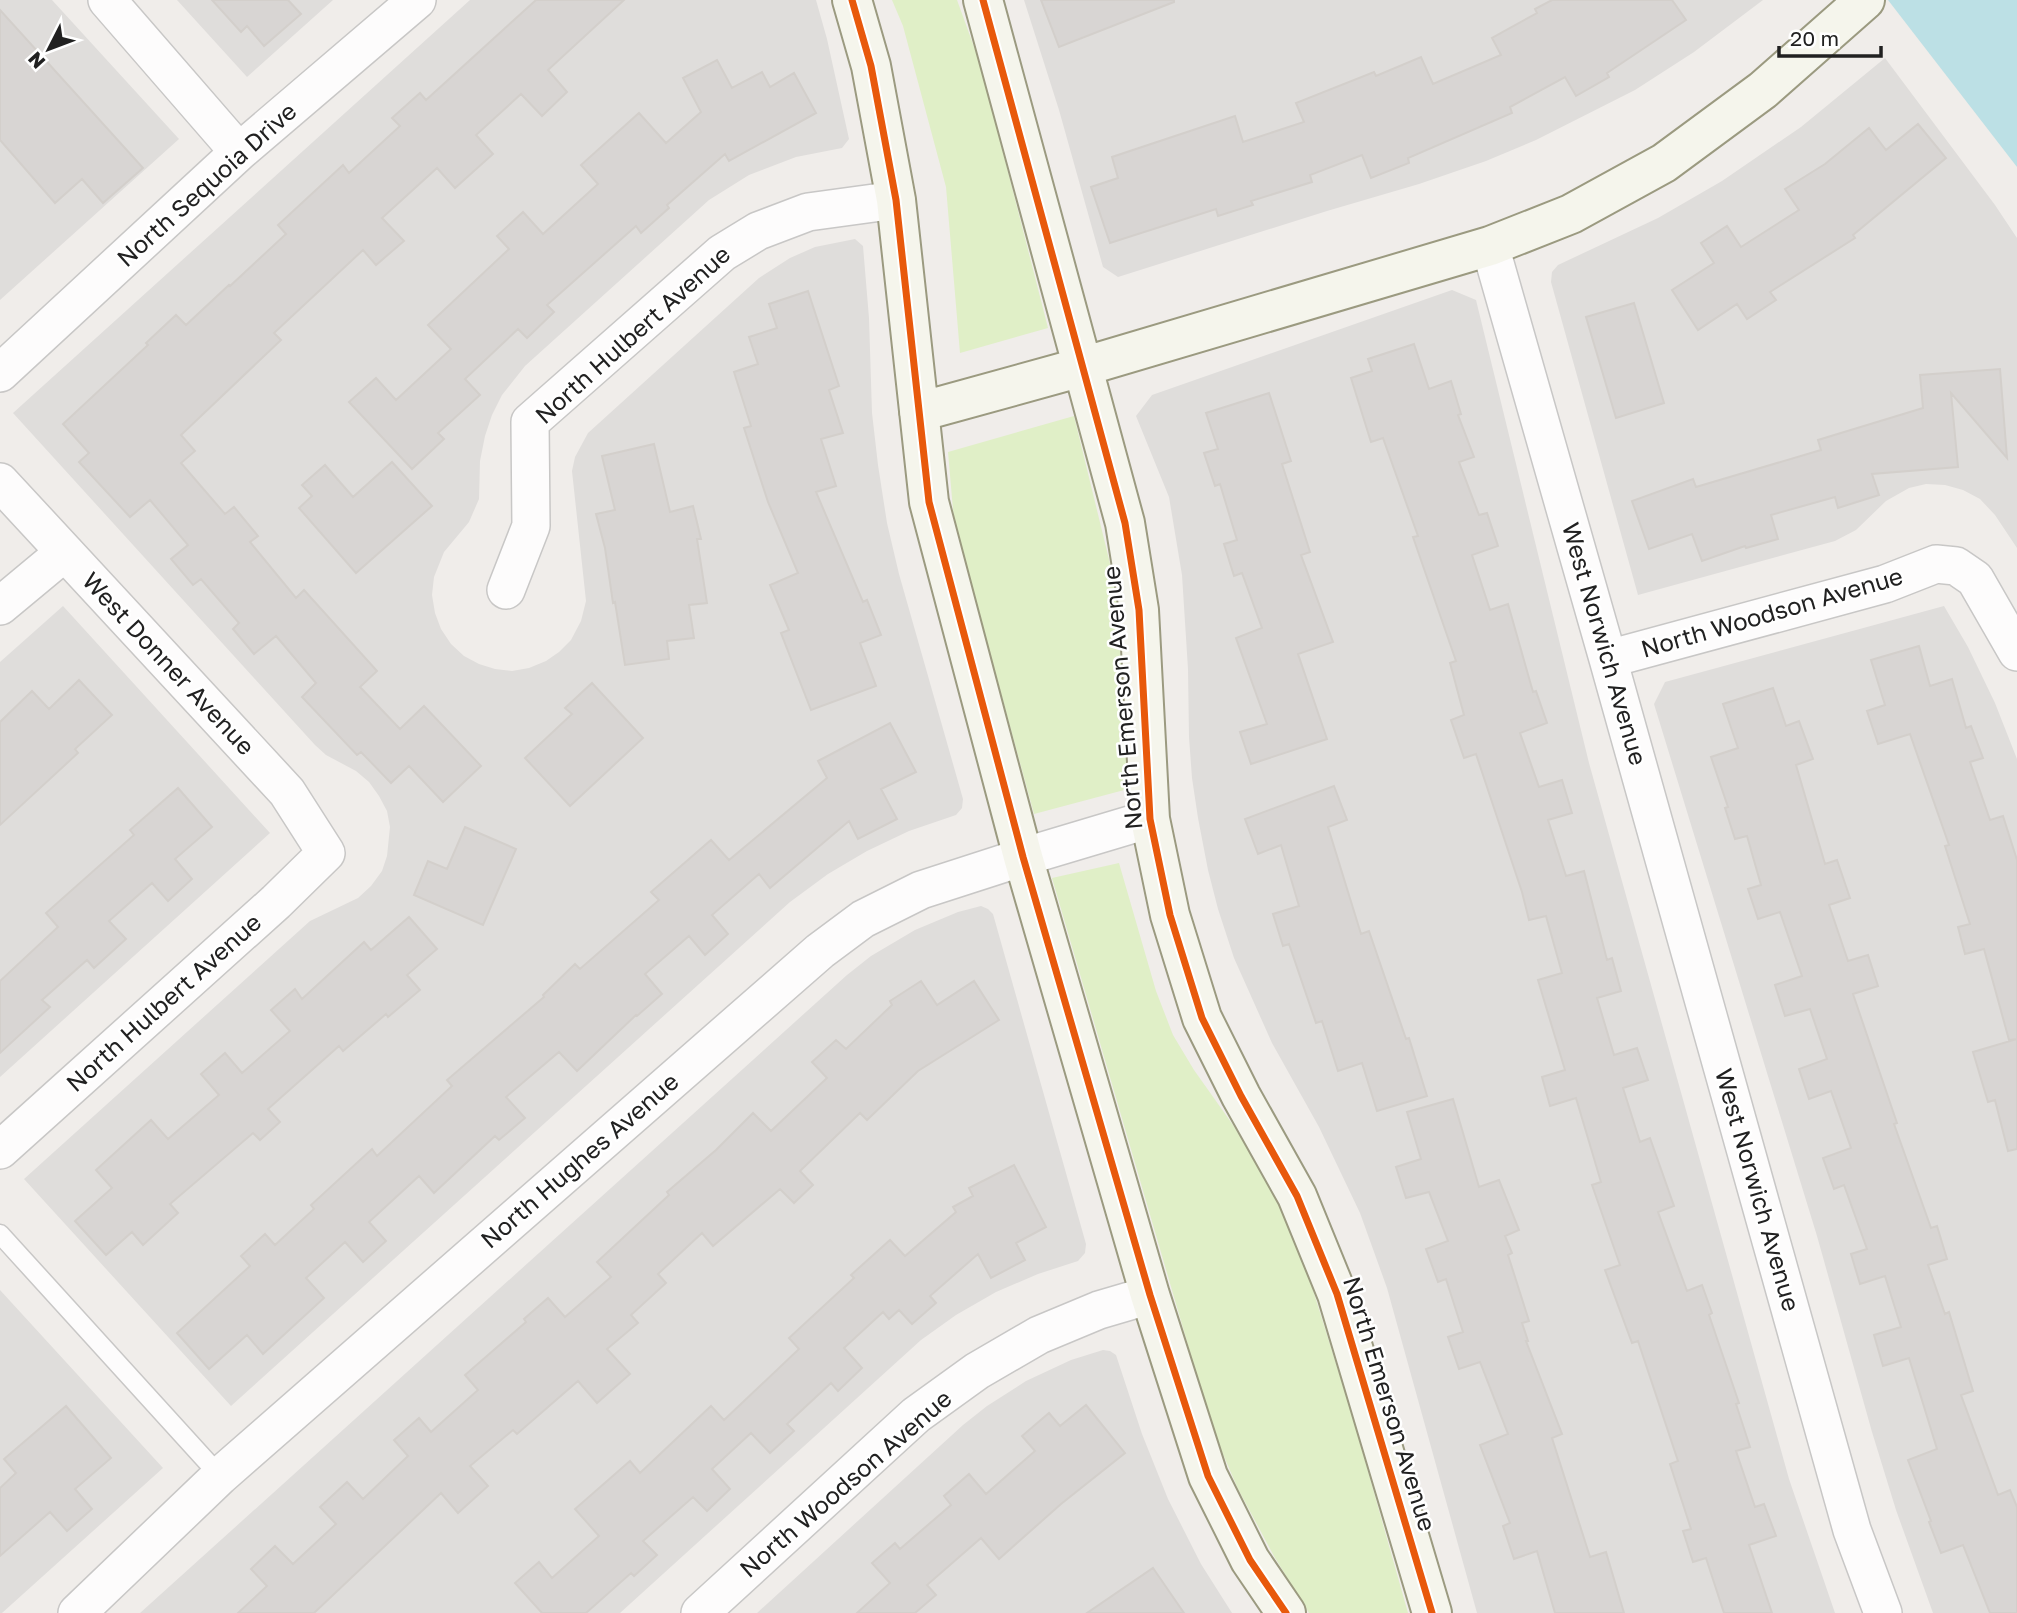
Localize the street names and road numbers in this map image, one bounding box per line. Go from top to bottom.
street label: North Sequoia Drive [110,96,302,272]
street label: North Hulbert Avenue [529,239,735,429]
street label: West Norwich Avenue [1557,519,1654,768]
street label: North Woodson Avenue [1637,560,1906,663]
street label: North Emerson Avenue [1096,565,1147,831]
street label: West Donner Avenue [77,566,261,760]
street label: North Hulbert Avenue [60,907,266,1097]
street label: West Norwich Avenue [1710,1065,1807,1314]
street label: North Hughes Avenue [474,1066,684,1254]
street label: North Emerson Avenue [1338,1273,1443,1534]
street label: North Woodson Avenue [733,1383,957,1583]

